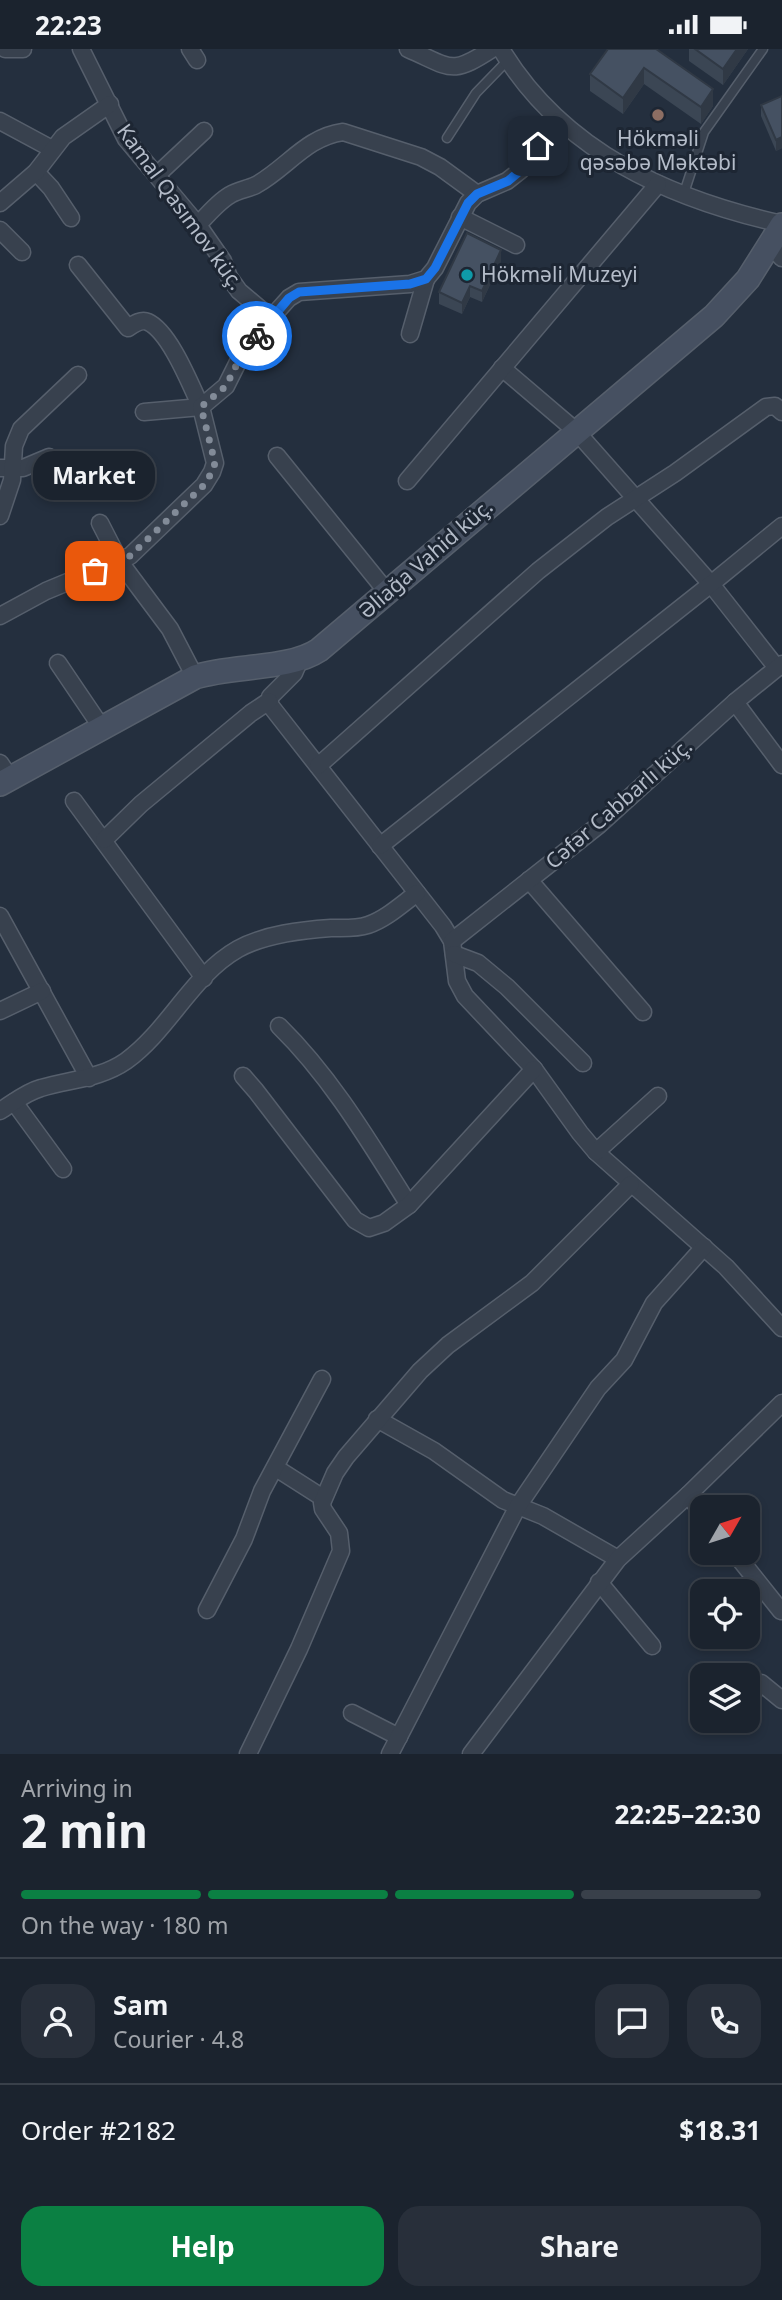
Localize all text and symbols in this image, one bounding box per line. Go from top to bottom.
text: 22:23 [35,7,102,43]
marker: Hökməli qəsəbə Məktəbi [650,107,666,123]
pin [508,116,568,176]
street label: Kamal Qasımov küç. [111,118,251,295]
place label: Hökməli qəsəbə Məktəbi [580,124,736,176]
icon: home [519,127,557,165]
place label: Hökməli Muzeyi [481,260,638,288]
marker: Hökməli Muzeyi [459,267,475,283]
courier [222,301,292,371]
icon: bike [238,317,276,355]
callout: Market [34,452,156,501]
text: Market [52,459,136,491]
street label: Əliağa Vahid küç. [352,492,498,624]
pin [65,541,125,601]
icon: bag [76,552,114,590]
street label: Cəfər Cabbarlı küç. [539,732,698,875]
north arrow [690,1495,760,1565]
map controls [690,1495,760,1733]
button: locate [690,1579,760,1649]
button: layers [690,1663,760,1733]
text: Arriving in [21,1772,133,1804]
text: 22:25–22:30 [614,1796,761,1832]
text: 2 min [21,1799,148,1861]
text: On the way · 180 m [21,1909,228,1941]
button: person [21,1984,95,2058]
button: chat [595,1984,669,2058]
button: phone [687,1984,761,2058]
text: Sam [113,1987,168,2023]
text: Courier · 4.8 [113,2023,244,2055]
text: Order #2182 [21,2112,176,2148]
text: $18.31 [679,2112,761,2148]
button: Help [21,2206,384,2286]
button: Share [398,2206,761,2286]

